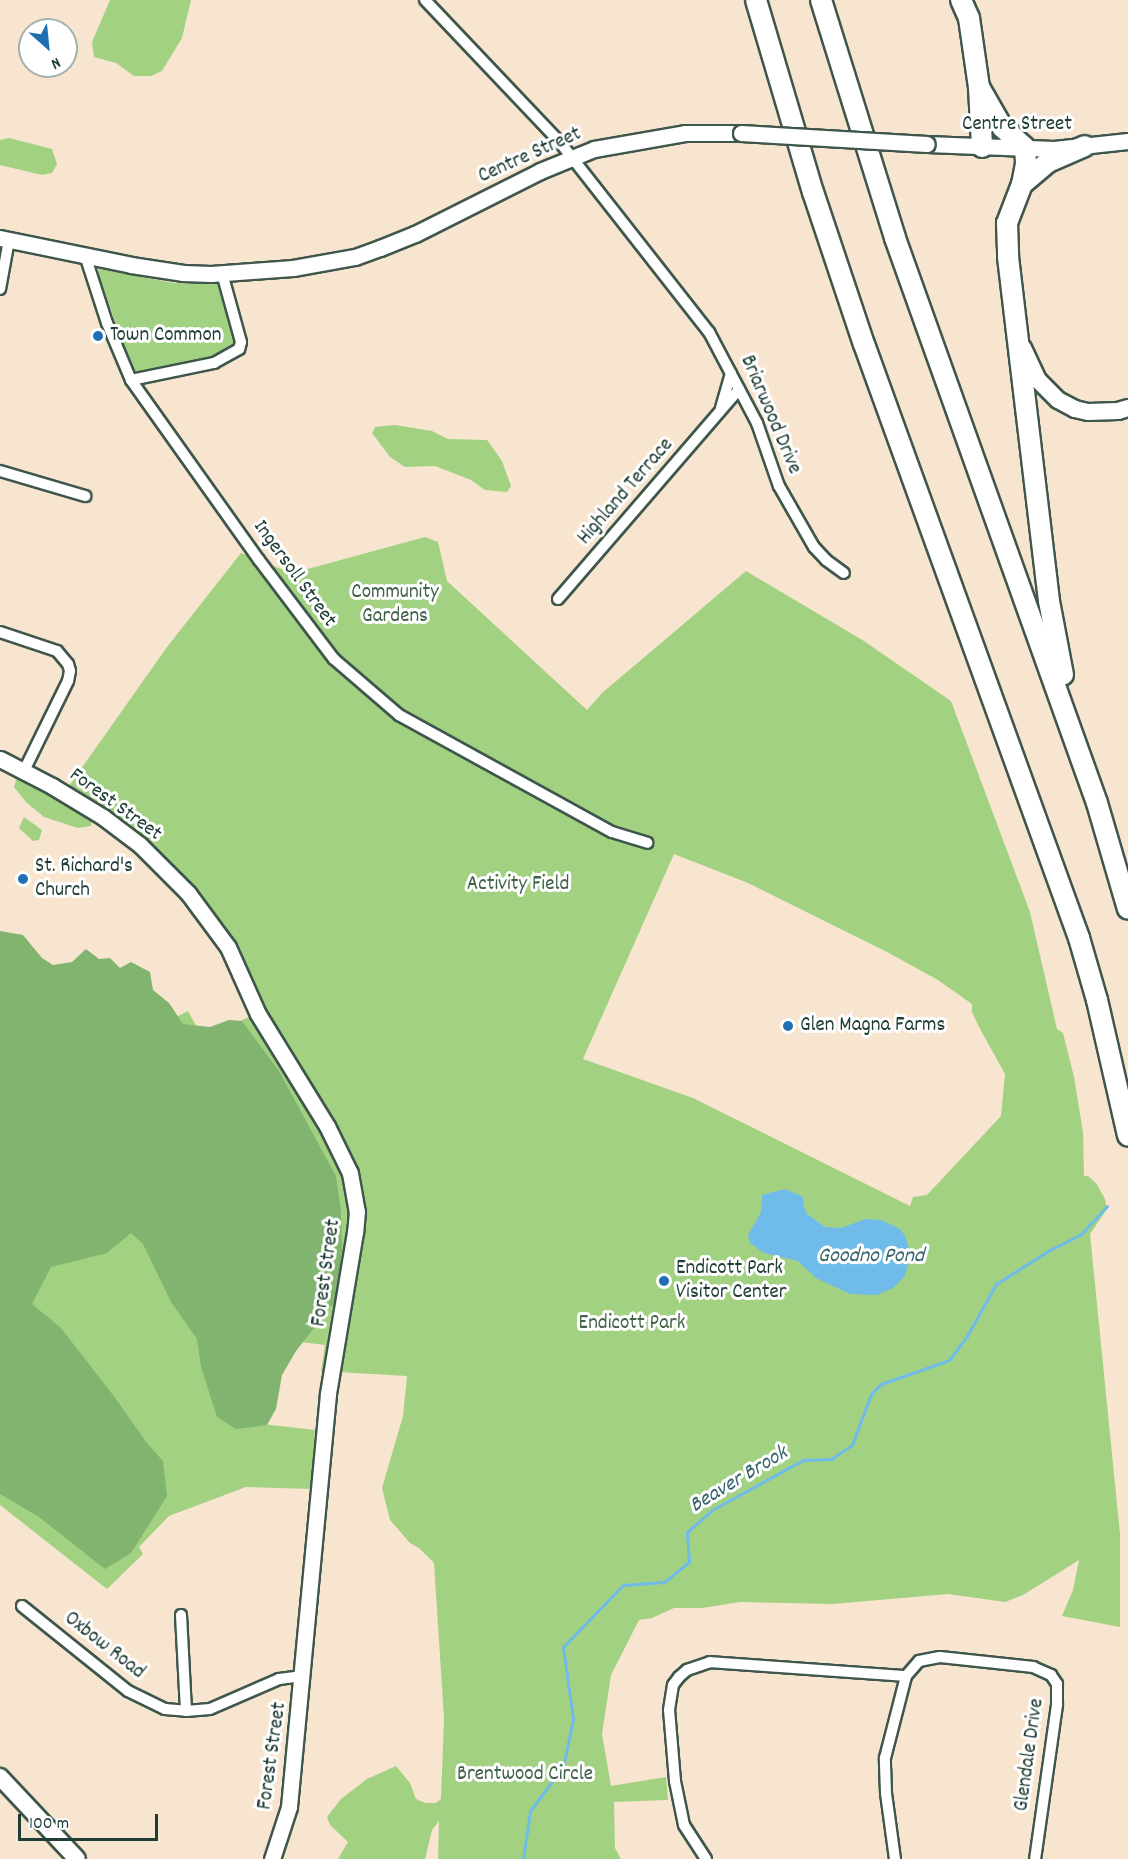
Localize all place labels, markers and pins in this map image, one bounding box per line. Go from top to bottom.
place label: Town Common [110,323,222,349]
marker: Town Common [91,329,105,343]
place label: St. Richard's Church [35,854,133,904]
marker: St. Richard's Church [16,872,30,886]
place label: Glen Magna Farms [800,1013,945,1039]
marker: Glen Magna Farms [781,1019,795,1033]
place label: Endicott Park Visitor Center [676,1256,786,1306]
marker: Endicott Park Visitor Center [657,1274,671,1288]

